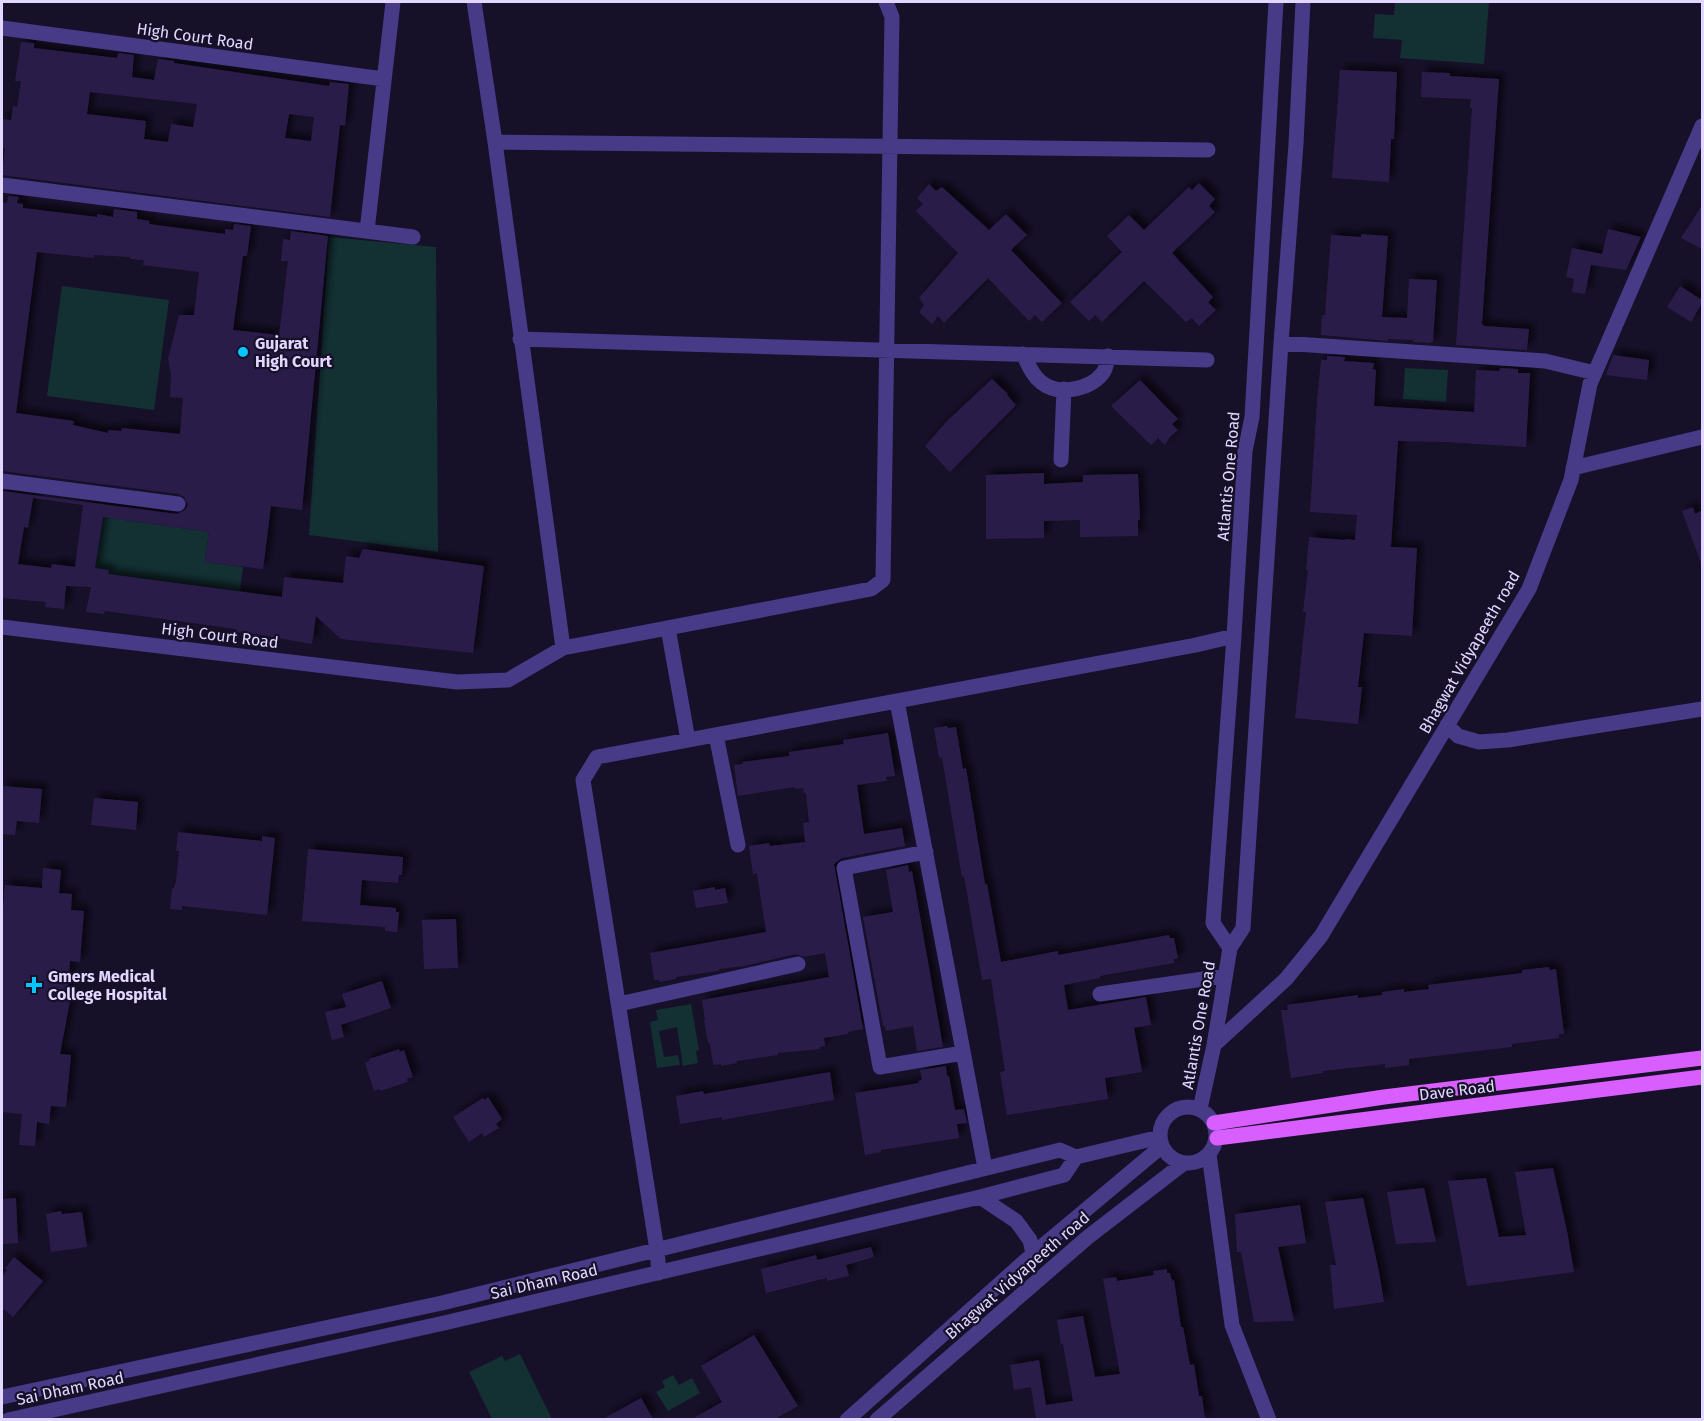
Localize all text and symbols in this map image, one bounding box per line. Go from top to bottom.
street label: High Court Road [135,19,255,54]
place label: Gujarat High Court [255,334,333,371]
marker: Gujarat High Court [236,345,250,359]
street label: Atlantis One Road [1213,411,1244,542]
street label: Bhagwat Vidyapeeth road [1415,567,1524,737]
street label: High Court Road [160,619,280,652]
street label: Atlantis One Road [1178,960,1219,1091]
place label: Gmers Medical College Hospital [48,967,167,1004]
marker: Gmers Medical College Hospital [25,976,43,994]
street label: Dave Road [1418,1076,1496,1105]
street label: Bhagwat Vidyapeeth road [941,1208,1093,1343]
street label: Sai Dham Road [489,1260,600,1303]
street label: Sai Dham Road [15,1368,126,1409]

